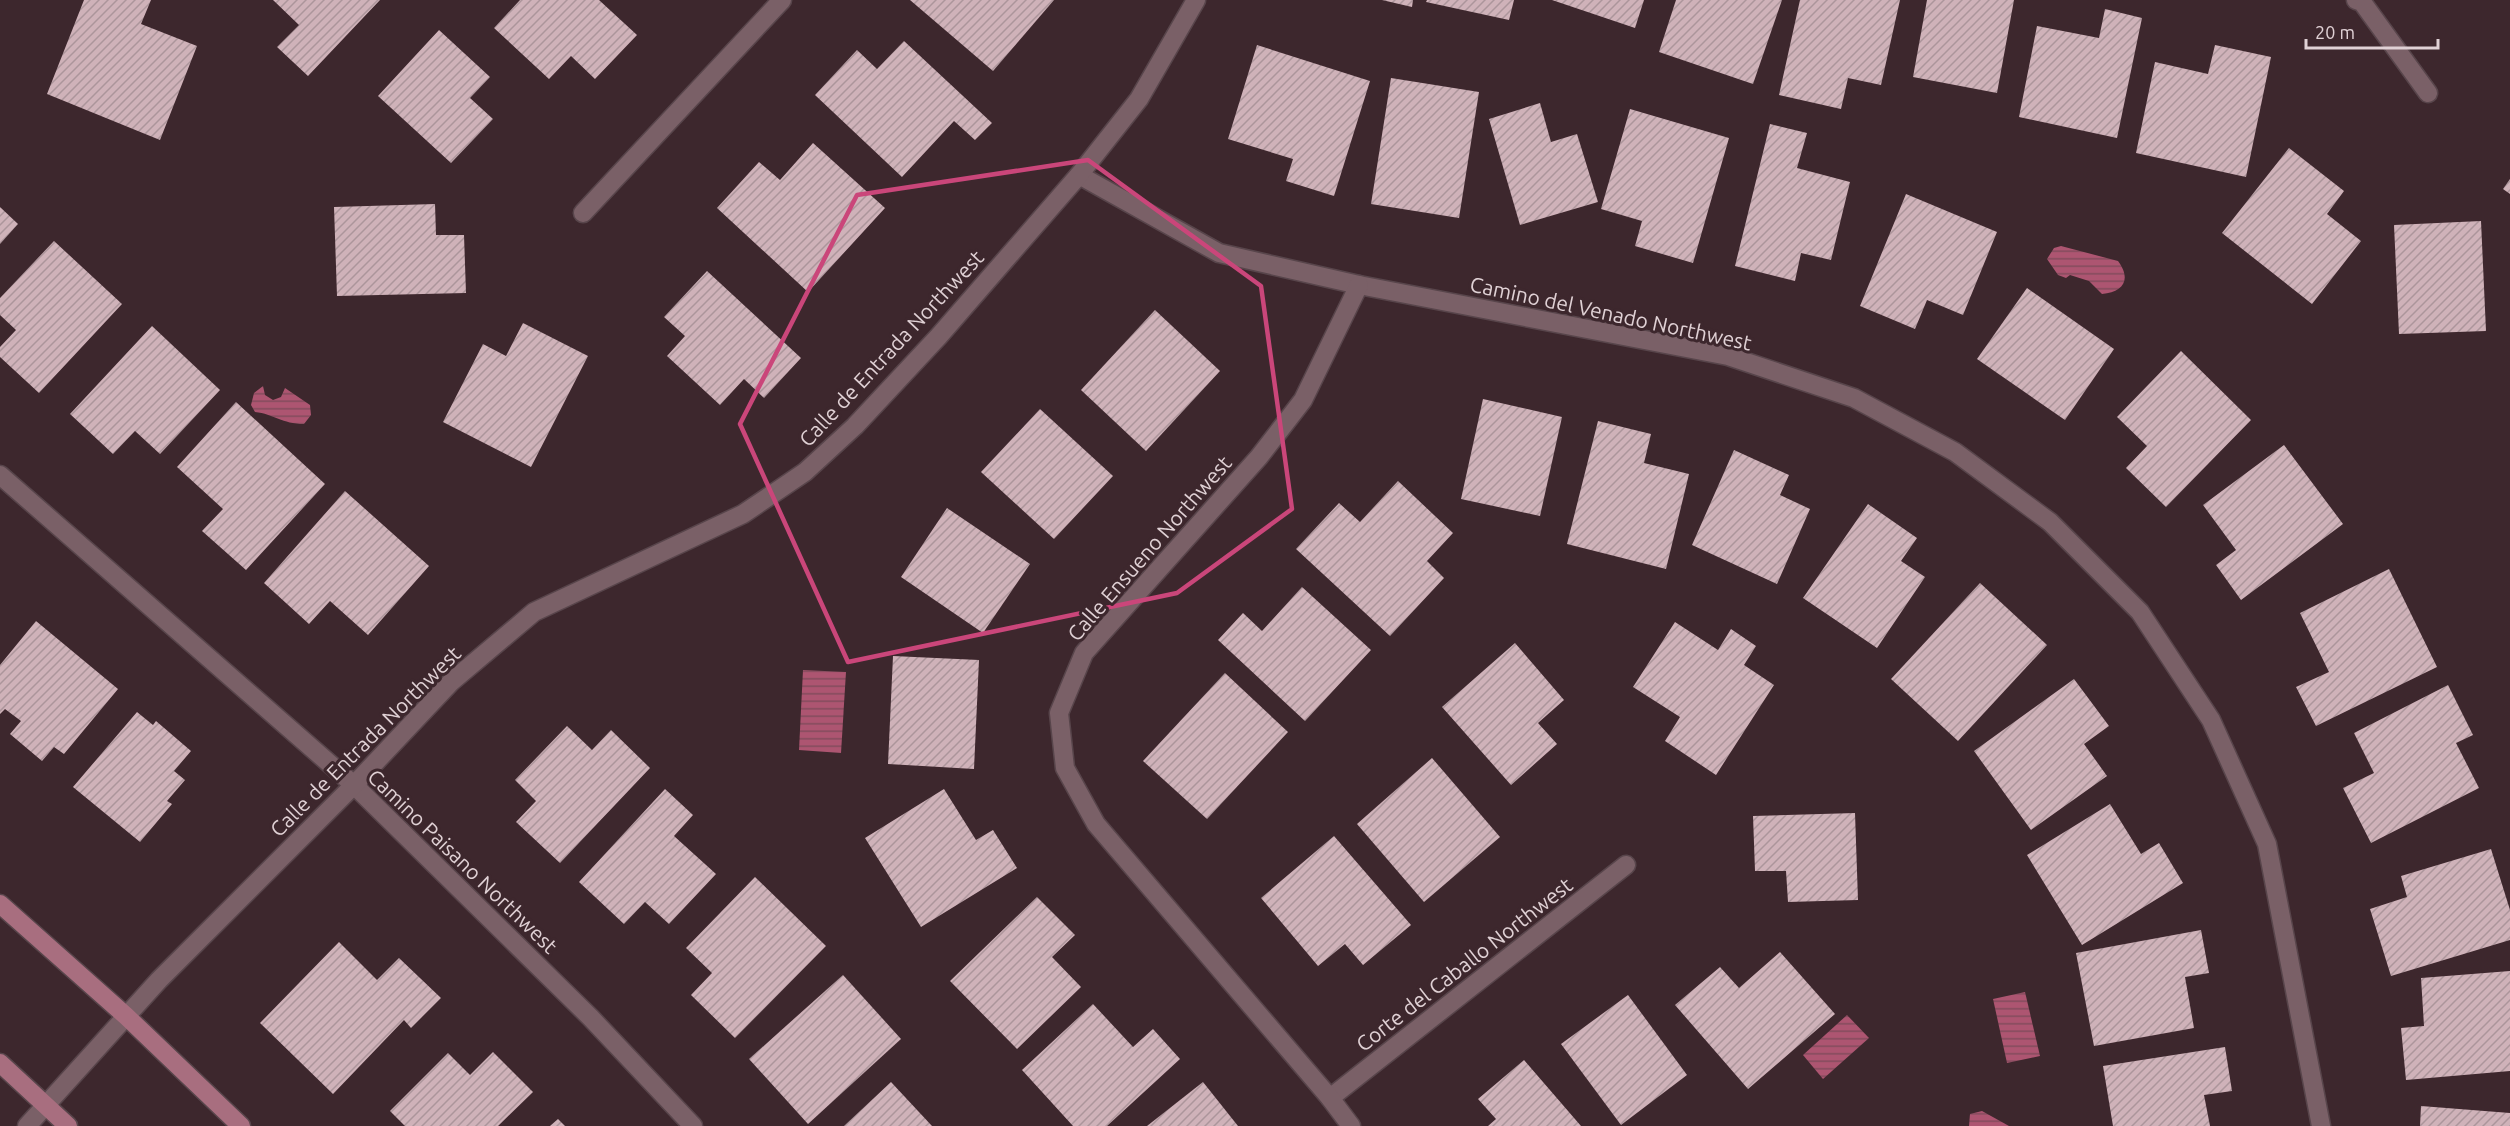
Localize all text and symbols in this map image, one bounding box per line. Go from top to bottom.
scale bar [2306,12,2438,50]
text: 20 m [2315,22,2355,42]
street label: Calle de Entrada Northwest [794,245,988,451]
street label: Camino del Venado Northwest [1468,271,1754,355]
street label: Calle Ensueno Northwest [1062,451,1236,645]
street label: Calle de Entrada Northwest [265,641,465,841]
street label: Camino Paisano Northwest [363,764,563,958]
street label: Corte del Caballo Northwest [1351,872,1577,1056]

